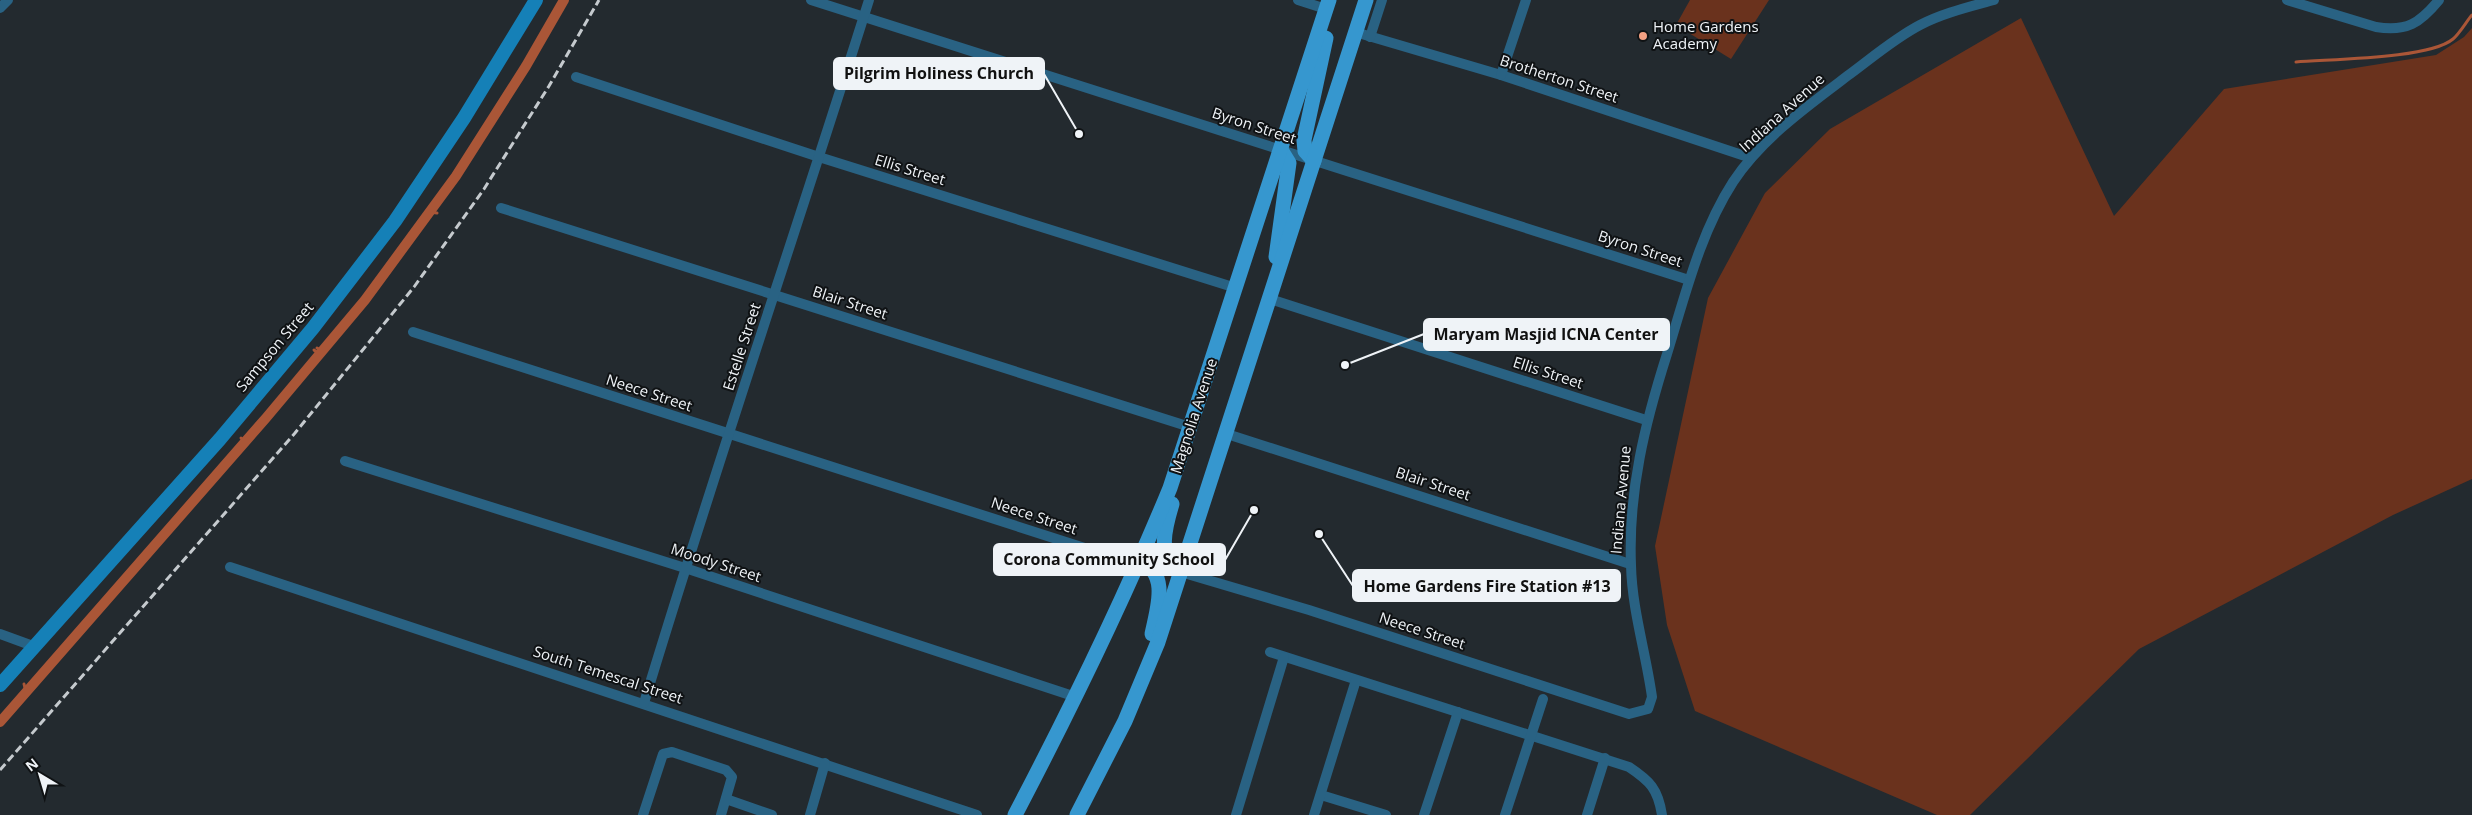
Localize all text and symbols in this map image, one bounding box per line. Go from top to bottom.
place label: Home Gardens Academy [1653,16,1759,53]
marker: Home Gardens Academy [1637,30,1649,42]
street label: Brotherton Street [1498,49,1621,107]
callout: Pilgrim Holiness Church [834,58,1044,89]
text: Pilgrim Holiness Church [844,62,1034,84]
street label: Indiana Avenue [1734,69,1828,156]
street label: Byron Street [1210,102,1299,148]
street label: Ellis Street [873,149,948,189]
street label: Byron Street [1596,225,1685,271]
street label: Blair Street [810,281,890,324]
street label: Sampson Street [231,297,318,395]
street label: Estelle Street [717,300,765,393]
callout: Maryam Masjid ICNA Center [1424,319,1669,350]
text: Maryam Masjid ICNA Center [1434,323,1658,345]
street label: Ellis Street [1511,351,1586,393]
street label: Magnolia Avenue [1165,355,1221,476]
street label: Neece Street [604,369,695,415]
street label: Indiana Avenue [1605,445,1635,555]
street label: Blair Street [1393,462,1473,505]
street label: Neece Street [989,492,1080,538]
street label: Moody Street [669,538,764,586]
callout: Corona Community School [994,544,1225,575]
text: Corona Community School [1003,548,1215,570]
callout: Home Gardens Fire Station #13 [1353,570,1620,601]
text: Home Gardens Fire Station #13 [1363,575,1611,597]
street label: Neece Street [1377,607,1468,653]
street label: South Temescal Street [531,640,686,708]
north arrow [15,750,65,800]
text: N [21,753,42,775]

